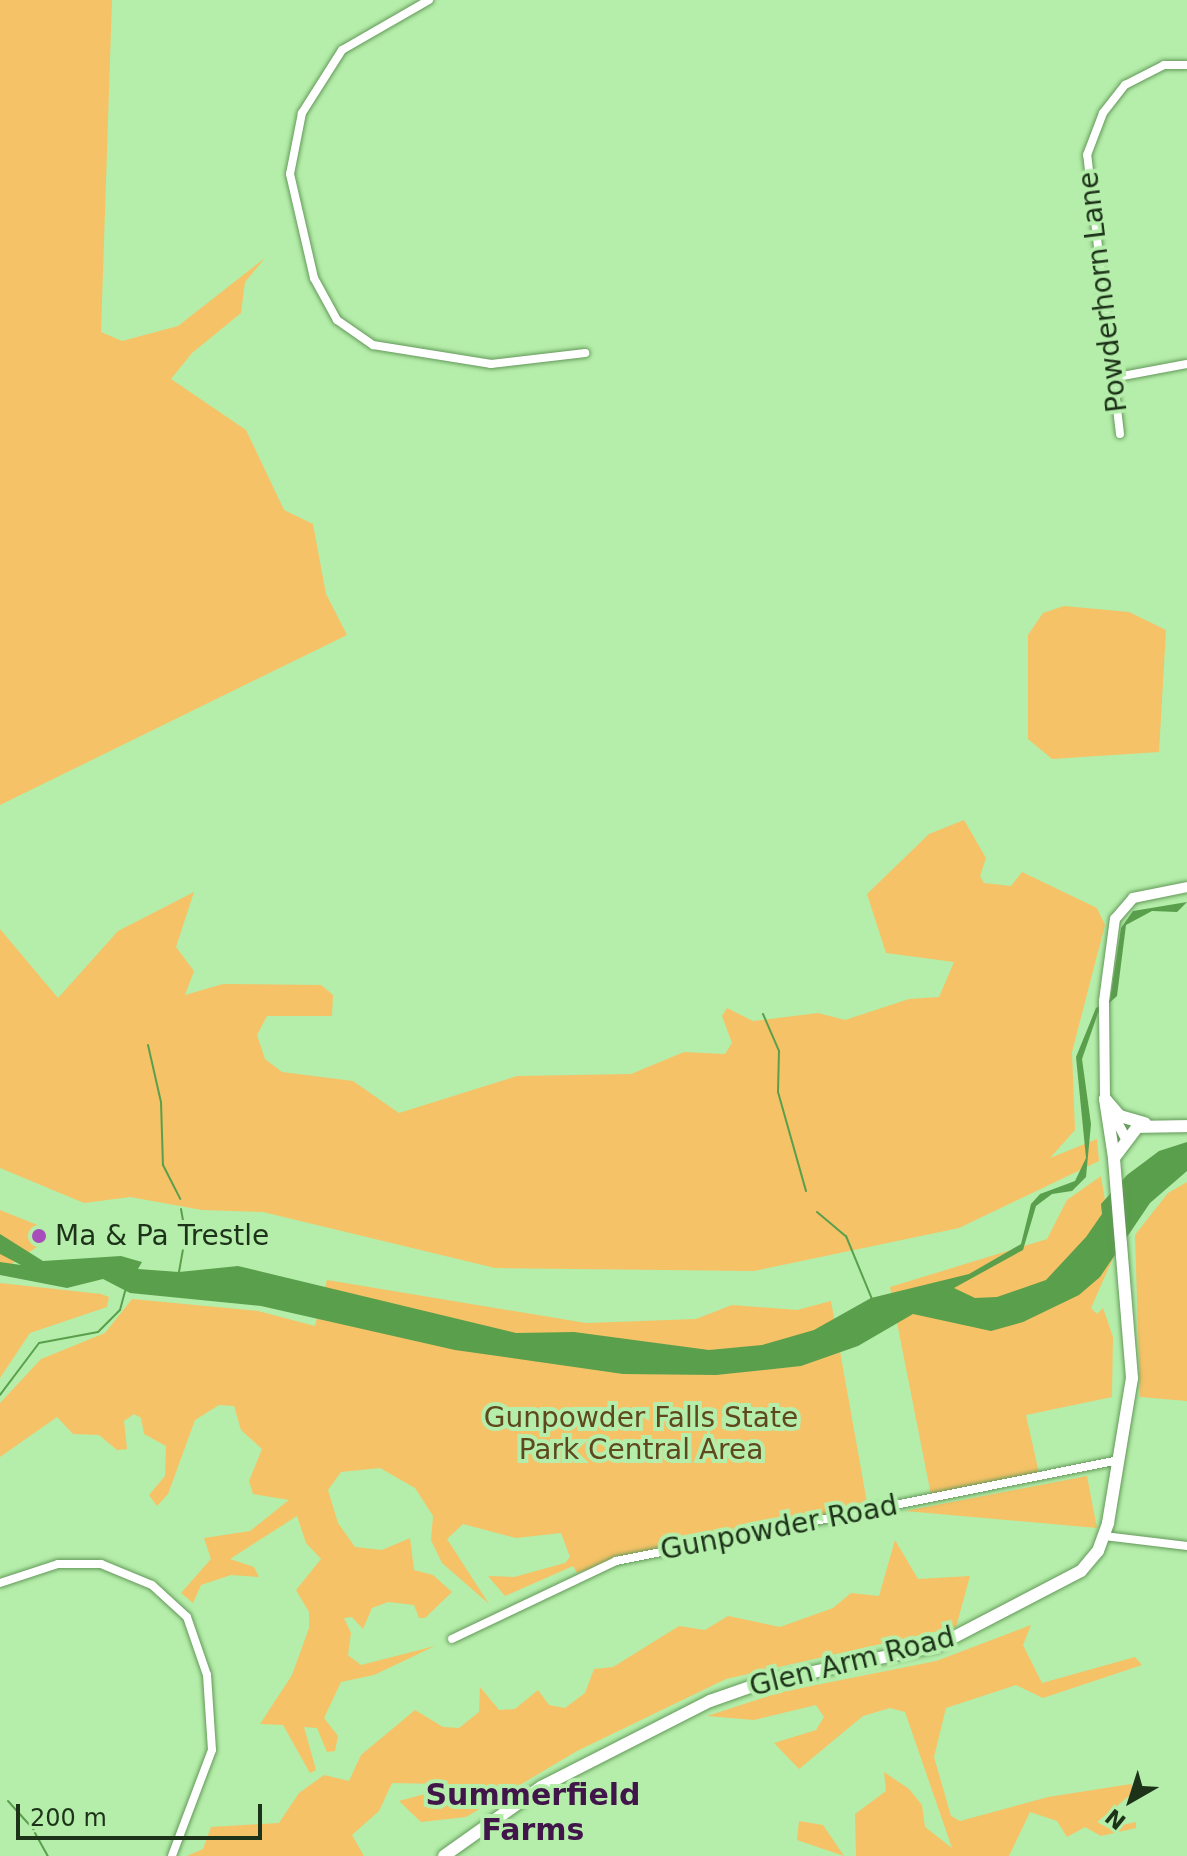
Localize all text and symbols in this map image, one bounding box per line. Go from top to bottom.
street label: Powderhorn Lane [1072,170,1134,414]
place label: Ma & Pa Trestle [55,1219,269,1253]
marker: Ma & Pa Trestle [30,1227,48,1245]
park label: Gunpowder Falls State Park Central Area [484,1401,798,1467]
street label: Gunpowder Road [658,1489,900,1567]
street label: Glen Arm Road [746,1620,958,1704]
north arrow [1091,1760,1171,1840]
district label: Summerfield Farms [426,1777,640,1848]
scale bar [20,1788,266,1838]
text: 200 m [30,1804,107,1832]
text: N [1101,1804,1131,1835]

